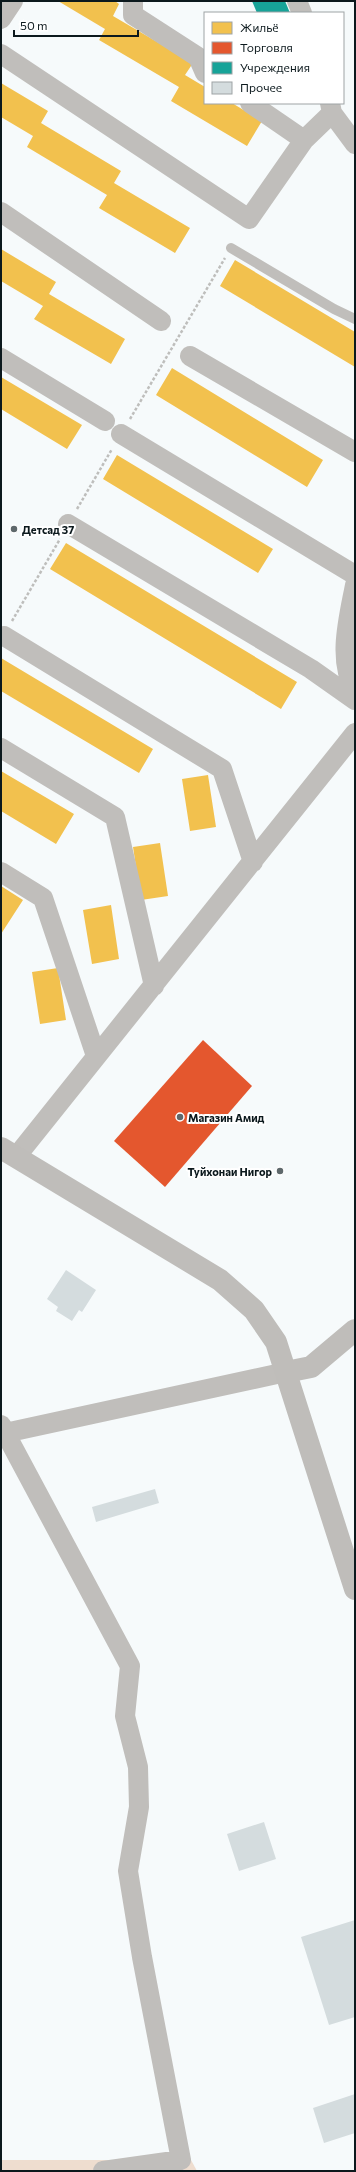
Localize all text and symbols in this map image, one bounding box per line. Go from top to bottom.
scale bar [14,12,138,38]
legend [204,12,344,104]
text: 50 m [20,18,48,32]
text: Жильё [240,20,279,34]
text: Торговля [240,40,293,54]
text: Учреждения [240,60,310,74]
text: Прочее [240,80,282,94]
place label: Детсад 37 [22,523,74,536]
marker: Детсад 37 [9,524,19,534]
place label: Магазин Амид [188,1111,265,1124]
marker: Магазин Амид [175,1112,185,1122]
place label: Туйхонаи Нигор [187,1165,273,1178]
marker: Туйхонаи Нигор [275,1166,285,1176]

